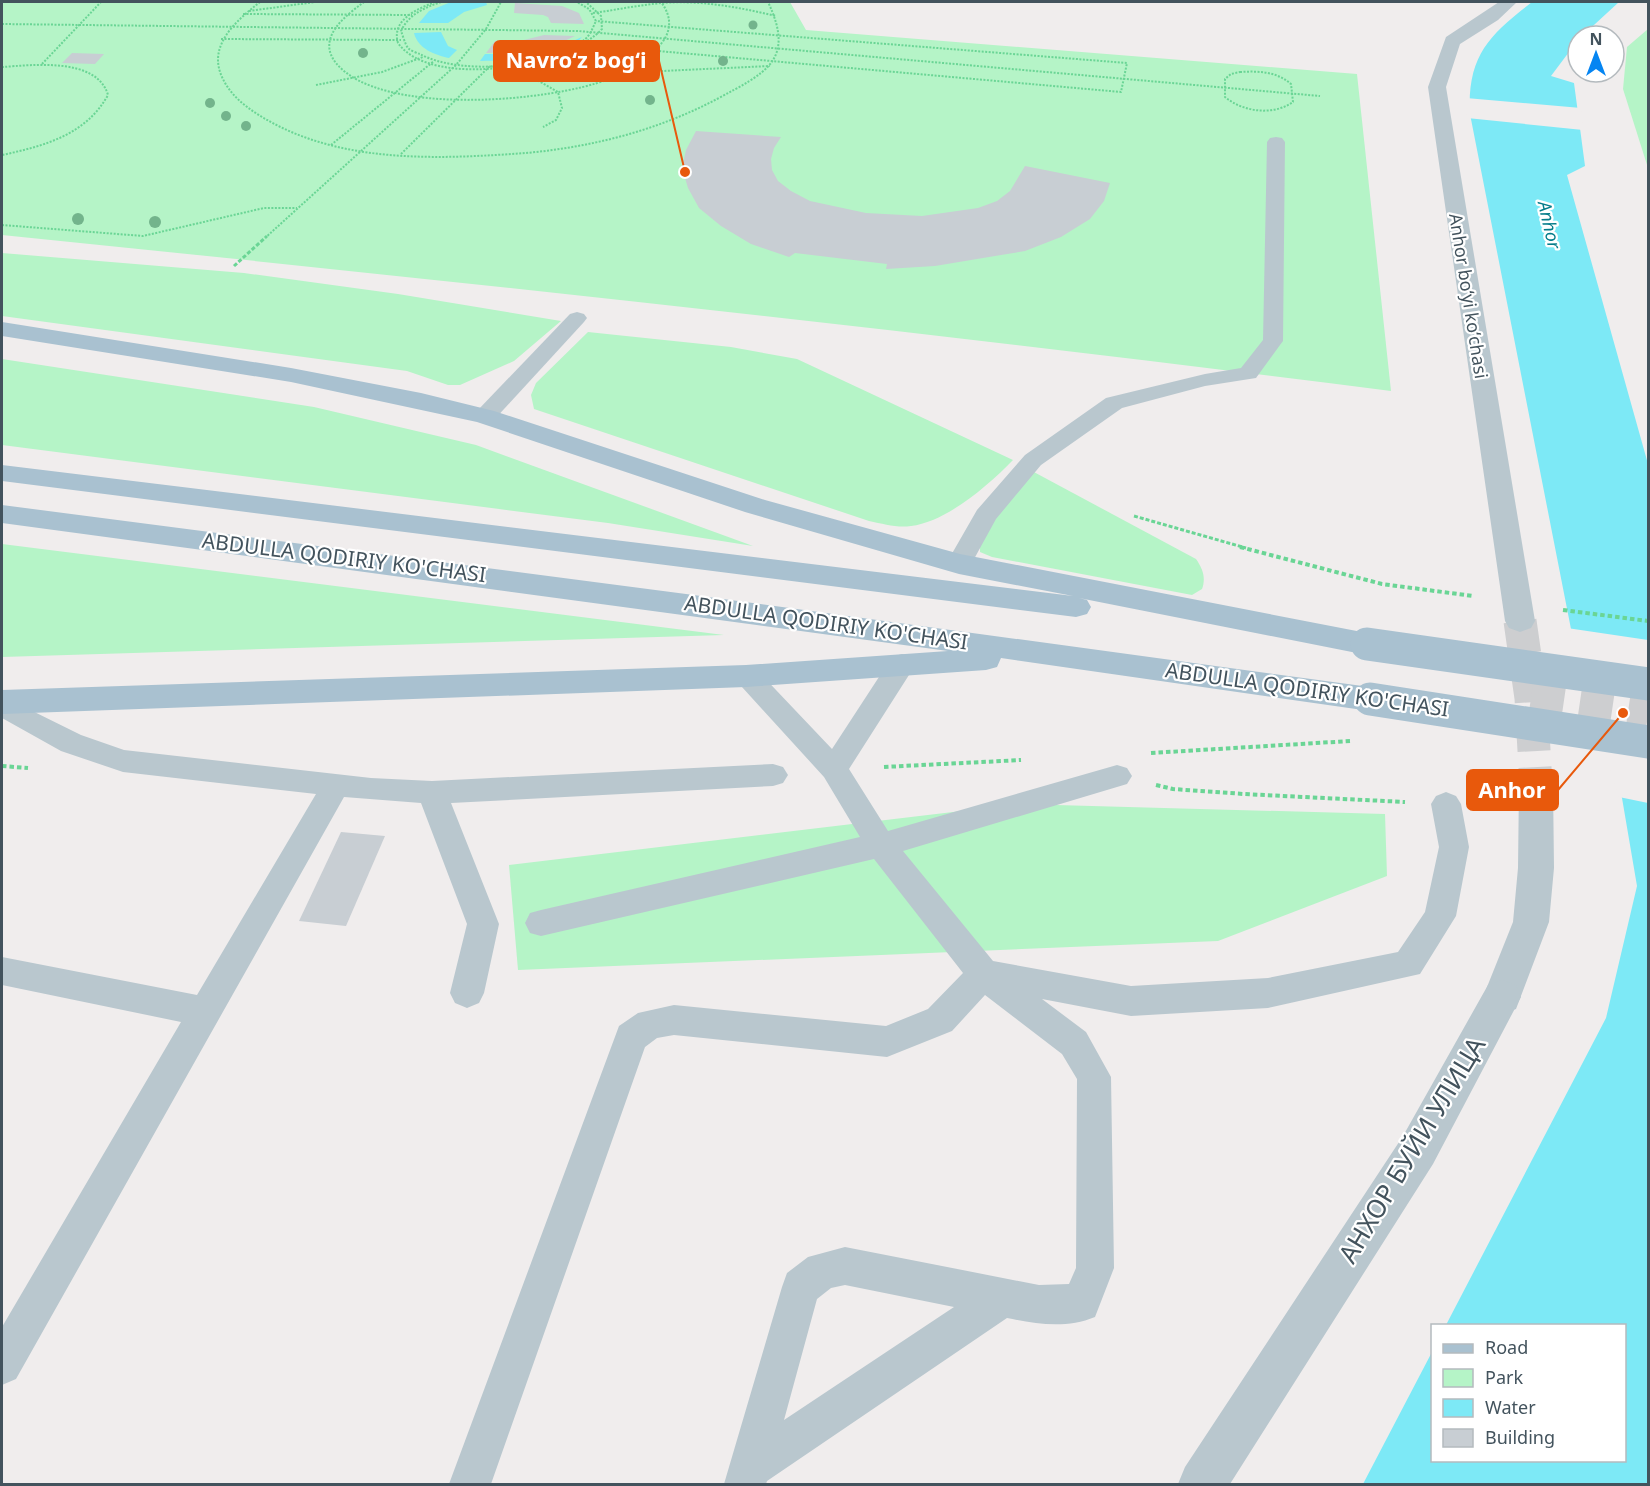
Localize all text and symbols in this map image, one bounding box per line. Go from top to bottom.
north arrow [1566,24,1626,84]
text: N [1589,28,1603,50]
callout: Navroʻz bogʻi [494,41,659,81]
text: Navroʻz bogʻi [505,44,647,74]
water label: Anhor [1532,197,1567,252]
street label: Anhor boʻyi koʻchasi [1444,211,1494,380]
street label: ABDULLA QODIRIY KO'CHASI [200,526,488,588]
street label: ABDULLA QODIRIY KO'CHASI [683,588,970,656]
street label: ABDULLA QODIRIY KO'CHASI [1164,655,1451,723]
callout: Anhor [1467,770,1558,810]
text: Anhor [1478,774,1546,804]
street label: АНХОР БУЙИ УЛИЦА [1329,1029,1493,1269]
legend [1431,1324,1626,1462]
text: Road [1485,1335,1528,1359]
text: Park [1485,1365,1523,1389]
text: Water [1485,1395,1536,1419]
text: Building [1485,1425,1555,1449]

